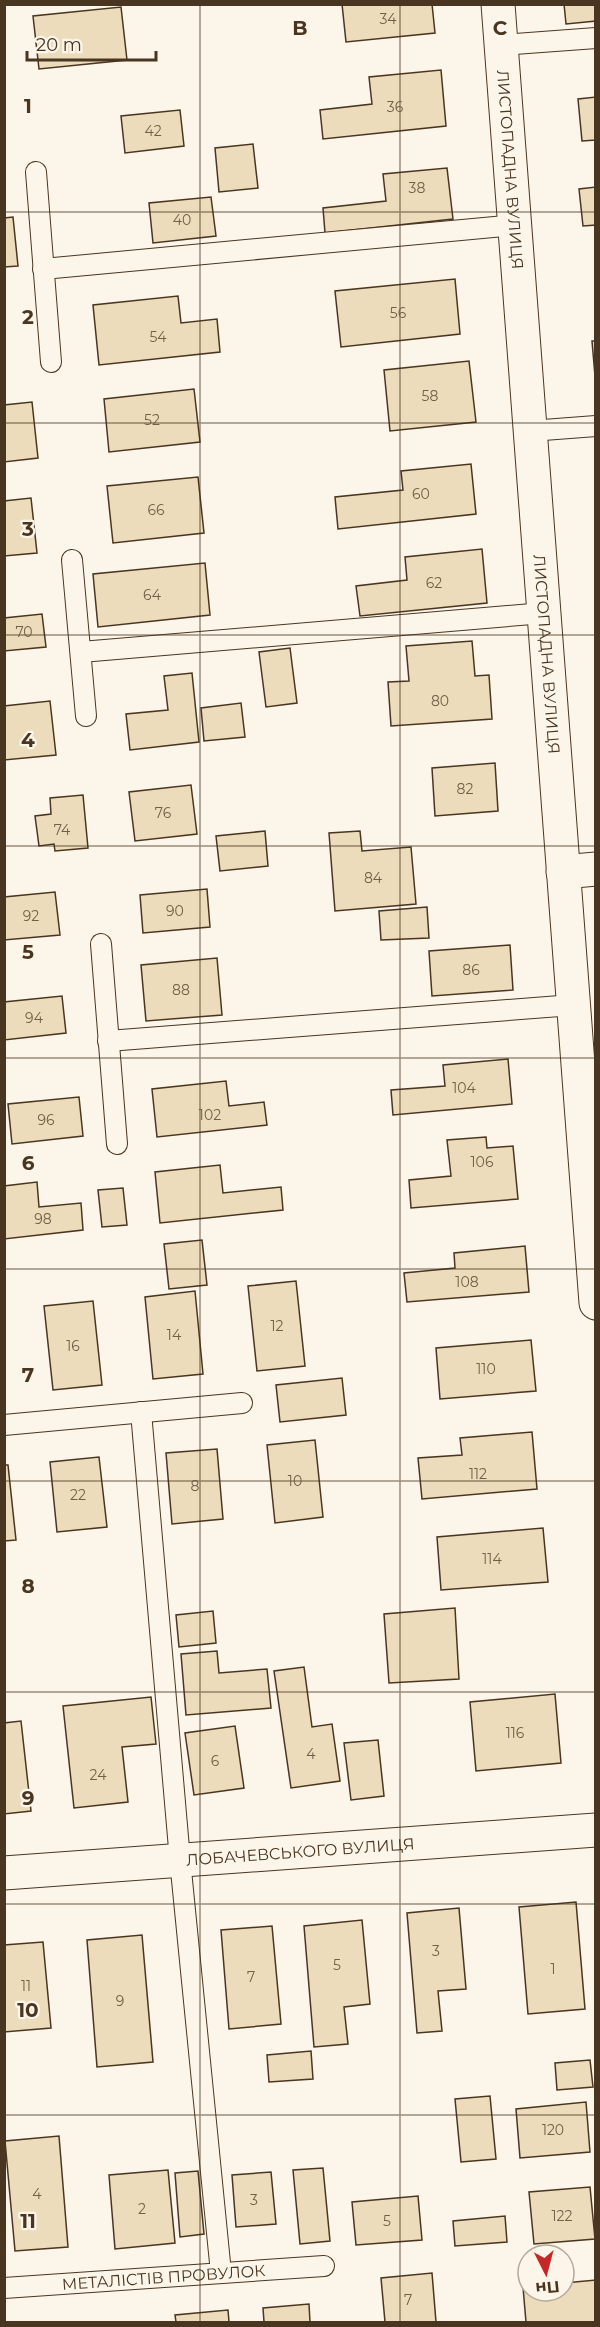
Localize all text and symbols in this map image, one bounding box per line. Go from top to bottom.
house number: 34 [379,10,397,28]
text: B [292,16,308,40]
text: C [493,16,508,40]
scale bar [27,24,156,62]
text: 20 m [36,34,82,56]
street label: ЛИСТОПАДНА ВУЛИЦЯ [493,69,527,270]
text: 1 [24,94,32,118]
house number: 36 [387,98,404,116]
house number: 42 [144,122,162,140]
house number: 38 [409,179,425,197]
house number: 40 [173,211,191,229]
house number: 56 [390,304,407,322]
text: 2 [22,305,34,329]
house number: 54 [149,328,167,346]
house number: 58 [422,387,438,405]
house number: 52 [144,411,160,429]
house number: 60 [412,485,430,503]
house number: 66 [147,501,165,519]
text: 3 [21,517,34,541]
street label: ЛИСТОПАДНА ВУЛИЦЯ [530,554,564,755]
house number: 62 [426,574,442,592]
house number: 64 [143,586,162,604]
house number: 70 [15,623,33,641]
house number: 80 [431,692,449,710]
text: 4 [21,728,35,752]
house number: 82 [457,780,473,798]
house number: 76 [155,804,172,822]
house number: 74 [54,821,71,839]
house number: 84 [364,869,383,887]
house number: 90 [166,902,184,920]
house number: 92 [23,907,39,925]
text: 5 [22,940,34,964]
house number: 86 [462,961,480,979]
house number: 88 [172,981,190,999]
house number: 94 [25,1009,44,1027]
house number: 104 [452,1079,477,1097]
house number: 102 [199,1106,221,1124]
house number: 96 [37,1111,55,1129]
text: 6 [22,1151,35,1175]
house number: 106 [471,1153,494,1171]
house number: 98 [34,1210,52,1228]
house number: 108 [455,1273,479,1291]
house number: 12 [270,1317,284,1335]
house number: 14 [167,1326,182,1344]
house number: 16 [66,1337,80,1355]
house number: 110 [476,1360,496,1378]
text: 7 [22,1363,34,1387]
house number: 112 [469,1465,487,1483]
house number: 10 [288,1472,302,1490]
house number: 8 [191,1477,200,1495]
house number: 22 [70,1486,86,1504]
house number: 114 [482,1550,502,1568]
text: 8 [21,1574,35,1598]
house number: 116 [506,1724,525,1742]
house number: 4 [306,1745,316,1763]
house number: 6 [211,1752,220,1770]
house number: 24 [90,1766,107,1784]
text: 9 [22,1786,34,1810]
street label: ЛОБАЧЕВСЬКОГО ВУЛИЦЯ [185,1834,415,1870]
house number: 3 [432,1942,440,1960]
house number: 5 [333,1956,341,1974]
house number: 1 [550,1960,556,1978]
house number: 7 [247,1968,255,1986]
house number: 11 [21,1977,31,1995]
house number: 9 [116,1992,124,2010]
text: 10 [17,1998,39,2022]
house number: 120 [542,2121,564,2139]
house number: 4 [32,2185,42,2203]
house number: 3 [250,2191,258,2209]
house number: 2 [138,2200,146,2218]
house number: 122 [552,2207,573,2225]
text: 11 [20,2209,36,2233]
house number: 5 [383,2212,391,2230]
north arrow [516,2243,576,2303]
street label: МЕТАЛІСТІВ ПРОВУЛОК [61,2261,266,2294]
text: Пн [535,2277,560,2298]
house number: 7 [404,2291,412,2309]

